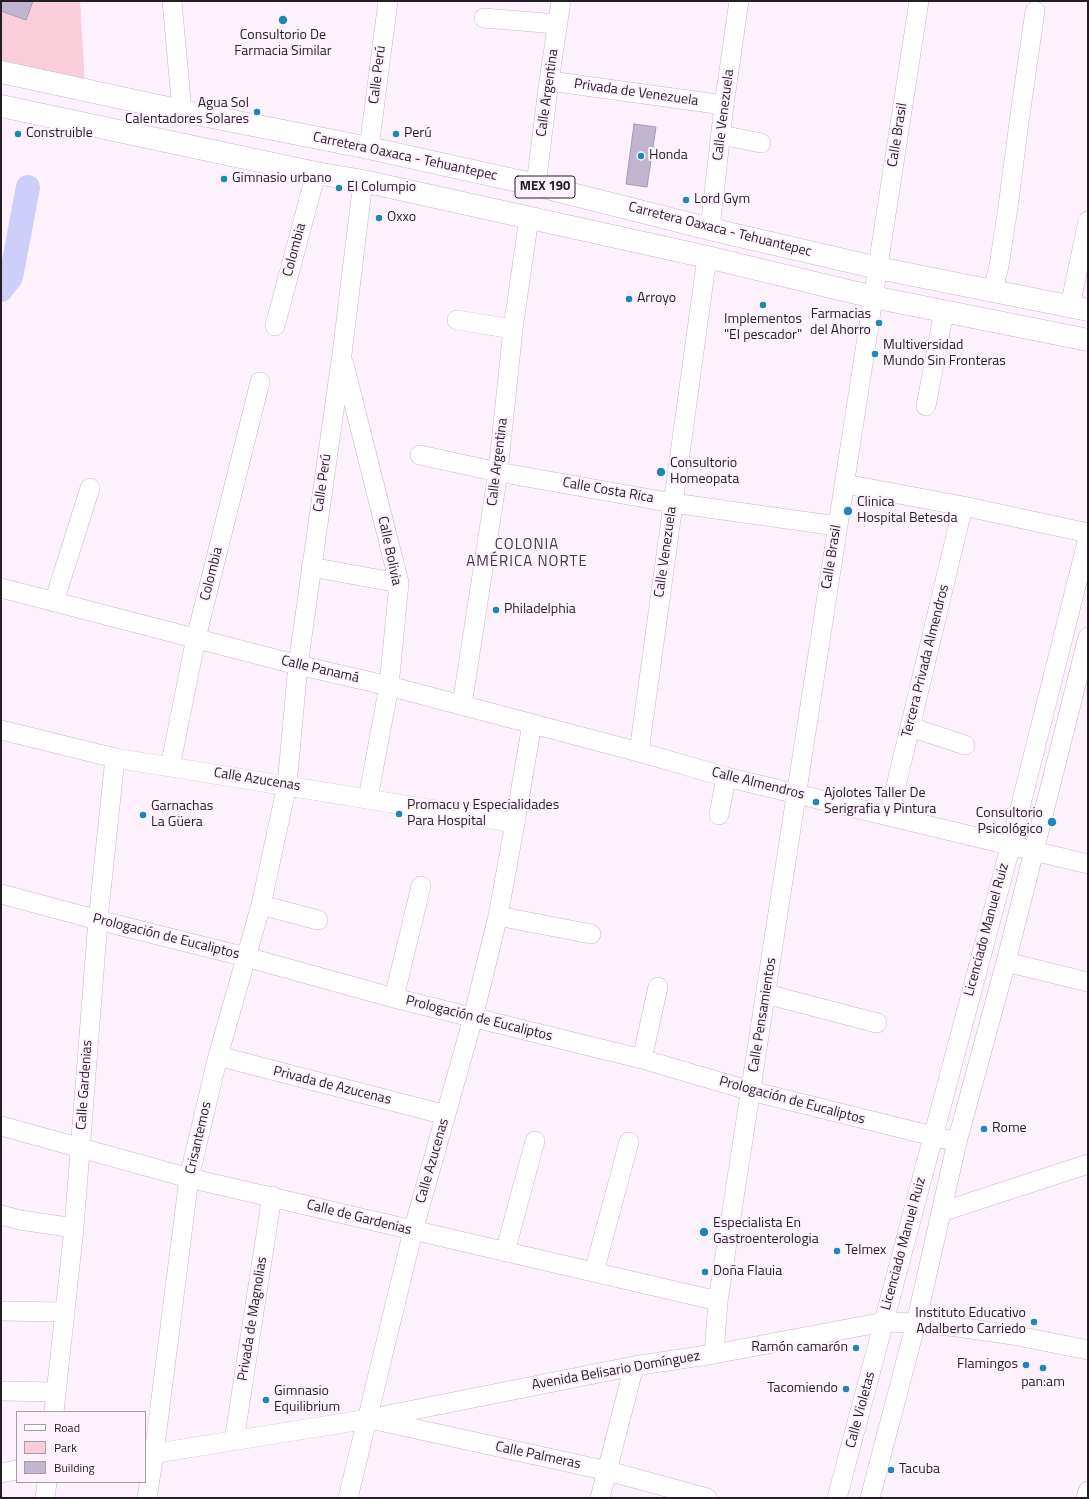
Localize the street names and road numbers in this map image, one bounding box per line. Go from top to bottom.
street label: Calle Perú [366,45,390,105]
street label: Calle Argentina [534,48,562,138]
street label: Calle Venezuela [710,68,738,162]
street label: Privada de Venezuela [573,76,699,110]
street label: Calle Brasil [885,102,911,168]
street label: Carretera Oaxaca - Tehuantepec [311,129,499,185]
road number: MEX 190 [515,176,575,198]
street label: Carretera Oaxaca - Tehuantepec [627,199,813,261]
street label: Colombia [280,221,310,279]
street label: Calle Argentina [484,417,512,507]
street label: Calle Perú [311,453,335,513]
street label: Calle Costa Rica [561,475,655,507]
street label: Calle Venezuela [651,505,681,599]
street label: Calle Bolivia [373,515,405,587]
street label: Calle Brasil [819,524,845,590]
street label: Colombia [197,545,227,603]
street label: Tercera Privada Almendros [899,583,953,739]
street label: Calle Panamá [279,653,361,687]
street label: Calle Almendros [710,764,806,804]
street label: Calle Azucenas [212,765,302,795]
street label: Licenciado Manuel Ruiz [961,862,1013,998]
street label: Prologación de Eucaliptos [91,911,241,963]
street label: Calle Pensamientos [746,957,780,1073]
street label: Prologación de Eucaliptos [404,993,554,1045]
street label: Calle Gardenias [73,1039,97,1131]
street label: Privada de Azucenas [271,1063,393,1109]
street label: Prologación de Eucaliptos [717,1073,867,1129]
street label: Crisantemos [182,1100,216,1176]
street label: Calle Azucenas [413,1117,453,1205]
street label: Licenciado Manuel Ruiz [878,1176,930,1312]
street label: Calle de Gardenias [305,1197,413,1239]
street label: Privada de Magnolias [235,1256,271,1382]
street label: Avenida Belisario Domínguez [531,1348,701,1394]
street label: Calle Violetas [843,1370,879,1450]
street label: Calle Palmeras [494,1439,582,1473]

